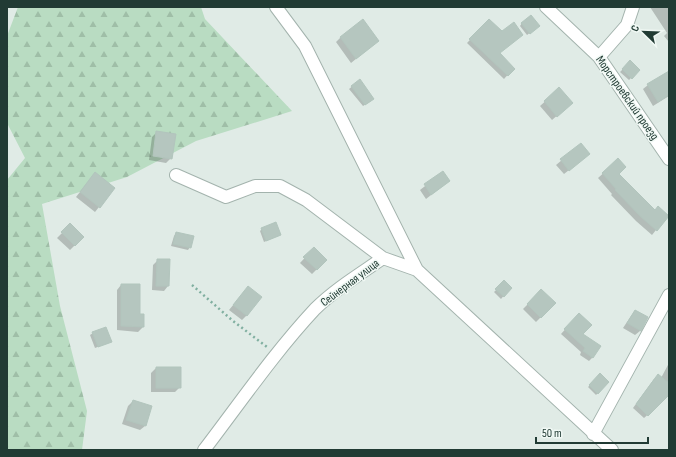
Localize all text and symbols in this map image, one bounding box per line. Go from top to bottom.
north arrow [624,12,664,52]
text: С [628,23,642,33]
street label: Морстроевский проезд [592,53,662,143]
street label: Сейнерная улица [318,256,383,310]
scale bar [536,419,648,445]
text: 50 m [542,426,562,441]

